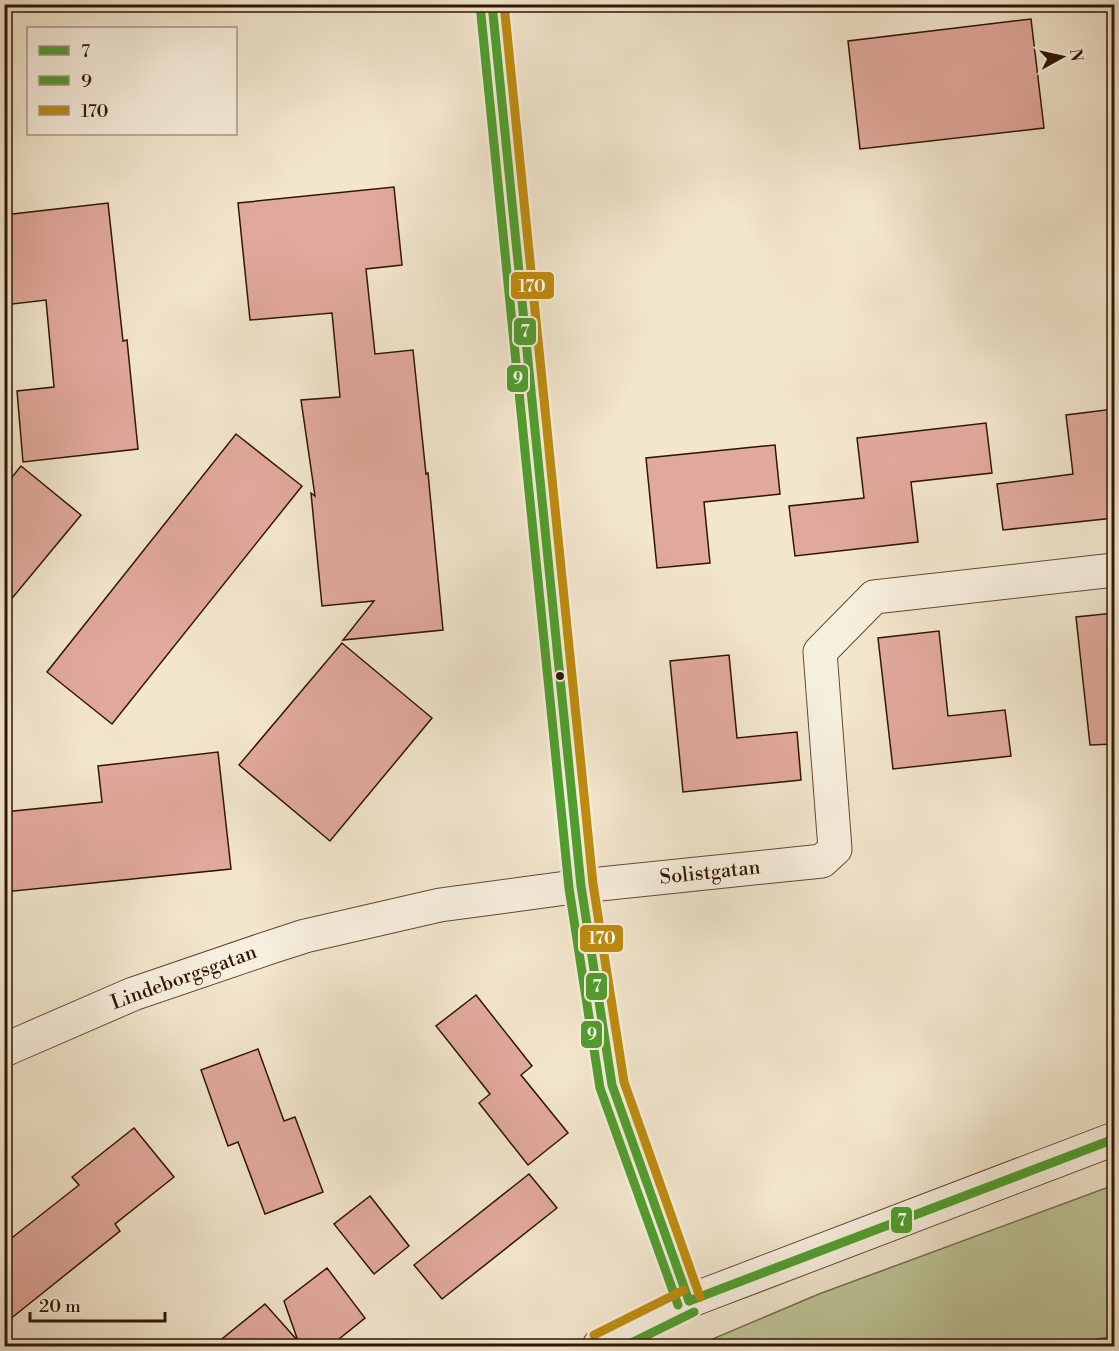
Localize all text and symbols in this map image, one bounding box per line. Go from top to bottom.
legend [27,27,237,135]
north arrow [1032,27,1092,87]
text: 7 [81,40,90,63]
text: N [1065,47,1087,63]
text: 9 [81,70,92,93]
text: 170 [81,100,108,123]
line badge: 170 [510,271,555,300]
text: 170 [518,277,546,297]
line badge: 7 [513,317,537,346]
text: 7 [520,322,530,342]
line badge: 9 [506,364,529,393]
text: 9 [513,369,523,389]
unlabelled marker [554,670,566,682]
street label: Solistgatan [658,855,762,891]
line badge: 170 [579,924,624,953]
text: 170 [588,929,616,949]
street label: Lindeborgsgatan [108,940,260,1016]
line badge: 7 [585,972,608,1001]
text: 7 [592,977,602,997]
line badge: 9 [580,1020,603,1049]
text: 9 [587,1025,597,1045]
line badge: 7 [890,1206,913,1234]
text: 7 [897,1211,907,1231]
scale bar [30,1285,165,1323]
text: 20 m [39,1295,81,1318]

